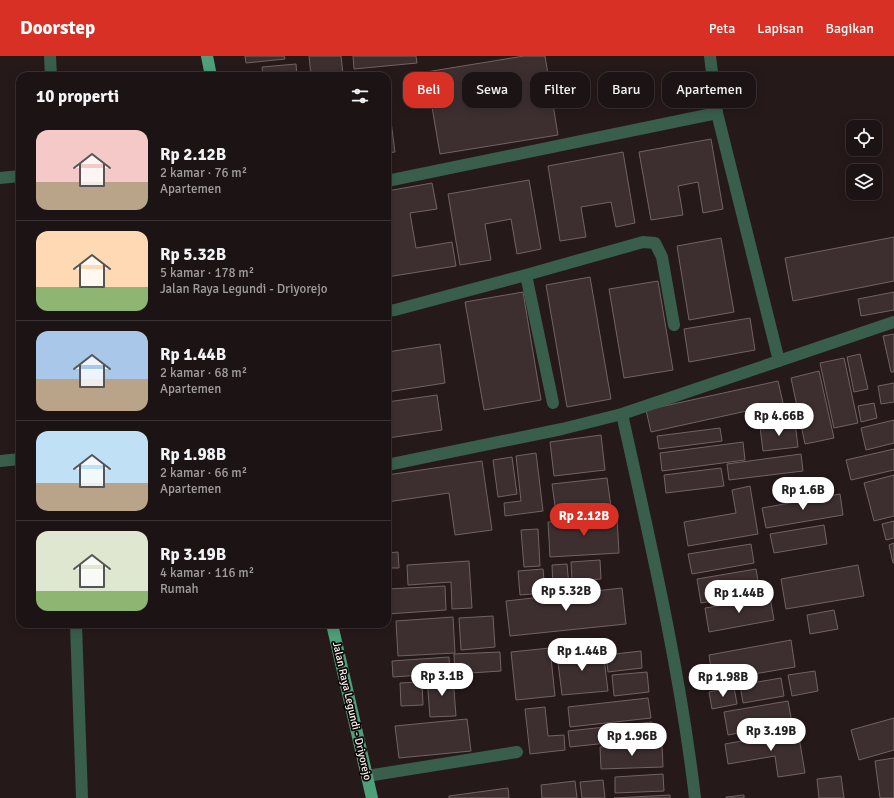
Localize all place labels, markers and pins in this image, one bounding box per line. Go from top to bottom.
pin: Rp 4.66B [738,403,820,437]
pin: Rp 1.6B [766,477,840,511]
pin: Rp 2.12B [543,503,625,537]
pin: Rp 5.32B [525,578,607,612]
pin: Rp 1.44B [698,580,780,614]
pin: Rp 1.44B [541,638,623,672]
pin: Rp 3.1B [405,663,479,697]
pin: Rp 1.98B [682,664,764,698]
pin: Rp 3.19B [730,718,812,752]
pin: Rp 1.96B [591,723,673,757]

